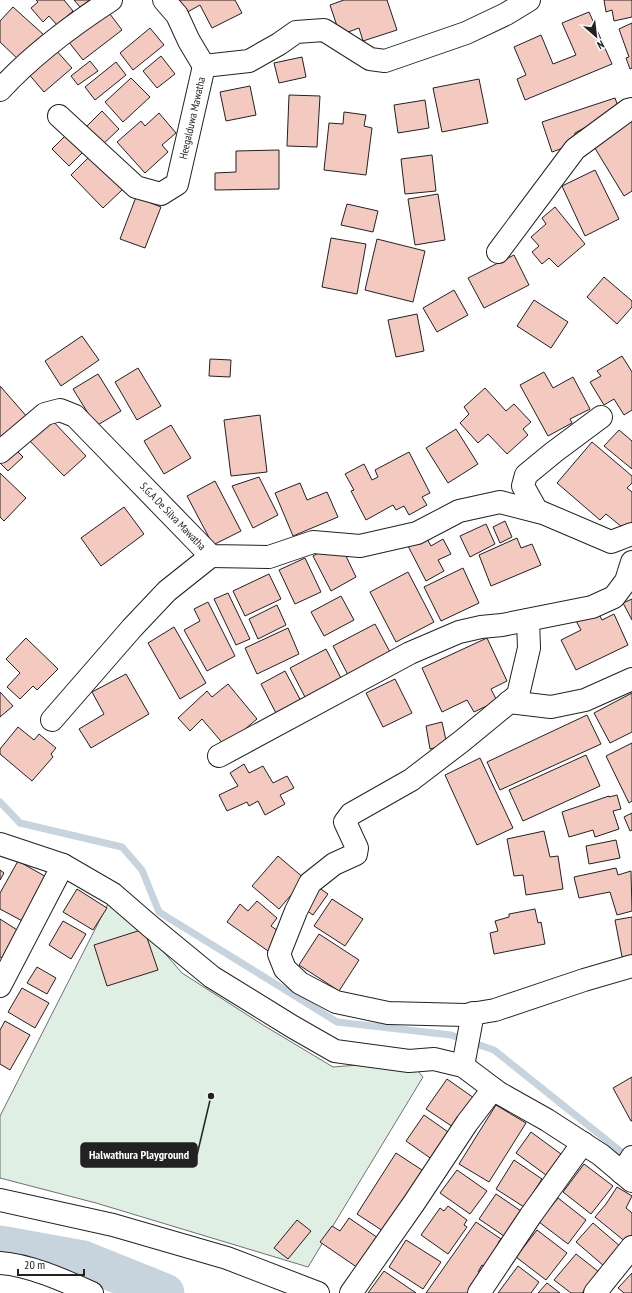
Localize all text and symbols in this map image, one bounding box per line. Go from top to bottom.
north arrow [576,16,616,56]
text: N [595,37,607,52]
street label: Heegalduwa Mawatha [176,76,208,160]
street label: S.G.A De Silva Mawatha [137,479,209,553]
callout: Halwathura Playground [81,1143,197,1167]
text: Halwathura Playground [89,1147,189,1162]
scale bar [18,1251,84,1277]
text: 20 m [24,1257,45,1272]

